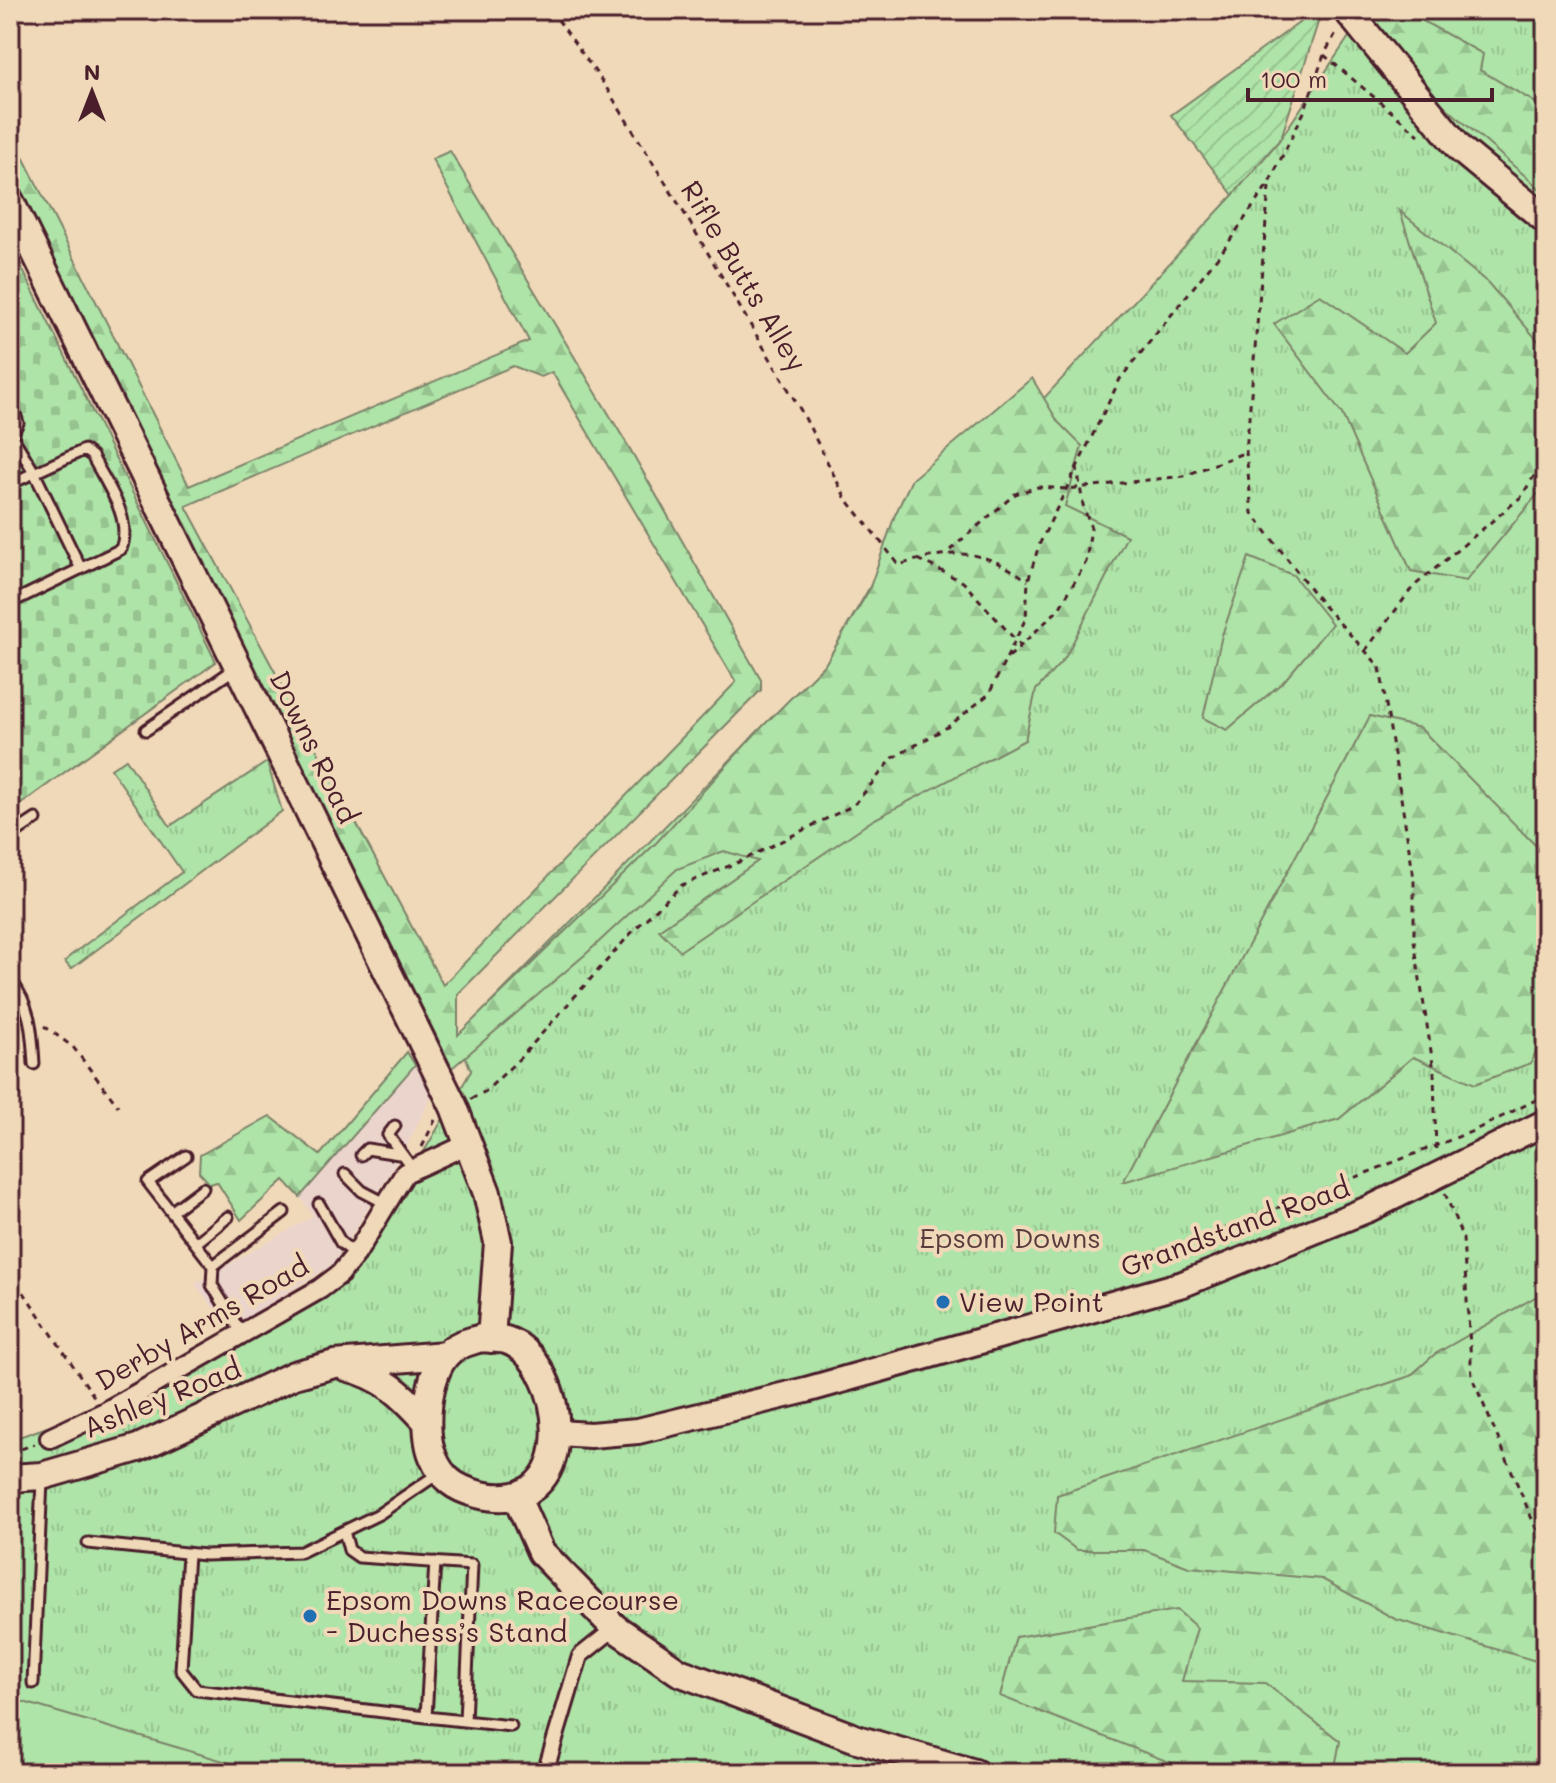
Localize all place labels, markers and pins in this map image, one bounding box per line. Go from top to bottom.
place label: View Point [959,1283,1104,1319]
marker: View Point [934,1293,952,1311]
place label: Epsom Downs Racecourse - Duchess’s Stand [326,1581,679,1649]
marker: Epsom Downs Racecourse - Duchess’s Stand [301,1607,319,1625]

